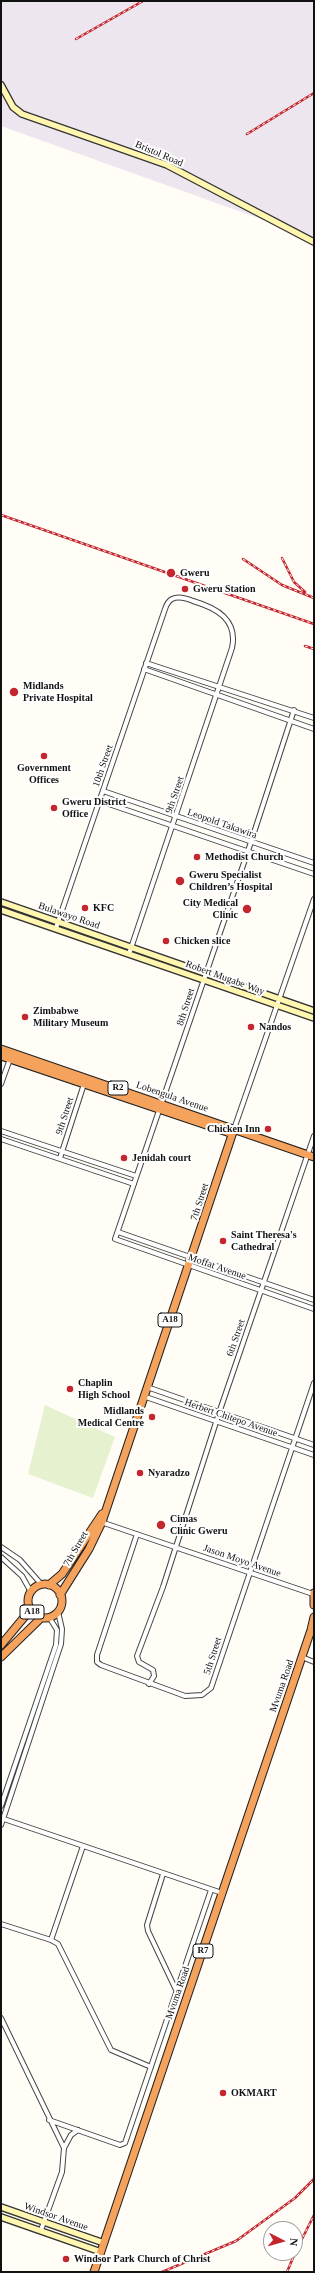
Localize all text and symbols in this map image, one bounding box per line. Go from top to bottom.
street label: Bristol Road [133,139,185,169]
marker: Gweru [165,567,177,579]
place label: Gweru [180,567,209,579]
place label: Gweru Station [193,583,256,595]
marker: Gweru Station [180,584,190,594]
place label: Midlands Private Hospital [23,680,93,704]
marker: Midlands Private Hospital [8,686,20,698]
street label: 10th Street [90,743,116,789]
marker: Government Offices [39,751,49,761]
place label: Government Offices [17,762,71,786]
street label: 9th Street [163,775,187,815]
place label: Gweru District Office [62,796,126,820]
marker: Gweru District Office [49,803,59,813]
street label: Leopold Takawira [186,806,258,842]
place label: Methodist Church [205,851,283,863]
marker: Methodist Church [192,852,202,862]
place label: Gweru Specialist Children’s Hospital [189,869,273,892]
marker: Gweru Specialist Children’s Hospital [174,875,186,887]
place label: City Medical Clinic [183,897,238,920]
street label: Bulawayo Road [37,900,101,932]
place label: KFC [93,902,114,914]
marker: KFC [80,903,90,913]
marker: City Medical Clinic [241,903,253,915]
place label: Chicken slice [174,935,230,947]
marker: Chicken slice [161,936,171,946]
street label: Robert Mugabe Way [184,958,266,998]
street label: 8th Street [174,987,198,1027]
place label: Zimbabwe Military Museum [33,1005,108,1028]
marker: Zimbabwe Military Museum [20,1012,30,1022]
place label: Nandos [259,1021,291,1033]
marker: Nandos [246,1022,256,1032]
street label: Lobengula Avenue [134,1079,210,1115]
road number: R2 [108,1081,128,1095]
street label: 9th Street [53,1096,77,1136]
place label: Chicken Inn [207,1123,260,1135]
marker: Chicken Inn [263,1124,273,1134]
place label: Jenidah court [132,1152,191,1164]
marker: Jenidah court [119,1153,129,1163]
street label: 7th Street [188,1182,212,1222]
place label: Saint Theresa's Cathedral [231,1229,297,1252]
marker: Saint Theresa's Cathedral [218,1236,228,1246]
street label: Moffat Avenue [186,1251,248,1283]
road number: A18 [158,1313,182,1327]
street label: 6th Street [224,1318,248,1358]
place label: Chaplin High School [78,1377,130,1400]
marker: Chaplin High School [65,1384,75,1394]
street label: Herbert Chitepo Avenue [183,1396,279,1440]
place label: Midlands Medical Centre [78,1405,144,1428]
marker: Midlands Medical Centre [147,1412,157,1422]
place label: Nyaradzo [148,1467,190,1479]
marker: Nyaradzo [135,1468,145,1478]
place label: Cimas Clinic Gweru [170,1513,227,1536]
marker: Cimas Clinic Gweru [155,1519,167,1531]
street label: 7th Street [61,1529,91,1569]
street label: Jason Moyo Avenue [202,1542,282,1580]
road number: A18 [20,1605,44,1619]
street label: 5th Street [201,1636,225,1676]
street label: Mvuma Road [267,1658,297,1714]
road number: R7 [193,1944,213,1958]
street label: Mvuma Road [163,1965,193,2021]
place label: OKMART [231,2087,277,2099]
marker: OKMART [218,2088,228,2098]
street label: Windsor Avenue [22,2200,90,2234]
north arrow [263,2221,303,2261]
text: N [288,2238,300,2247]
place label: Windsor Park Church of Christ [74,2253,210,2265]
marker: Windsor Park Church of Christ [61,2254,71,2264]

